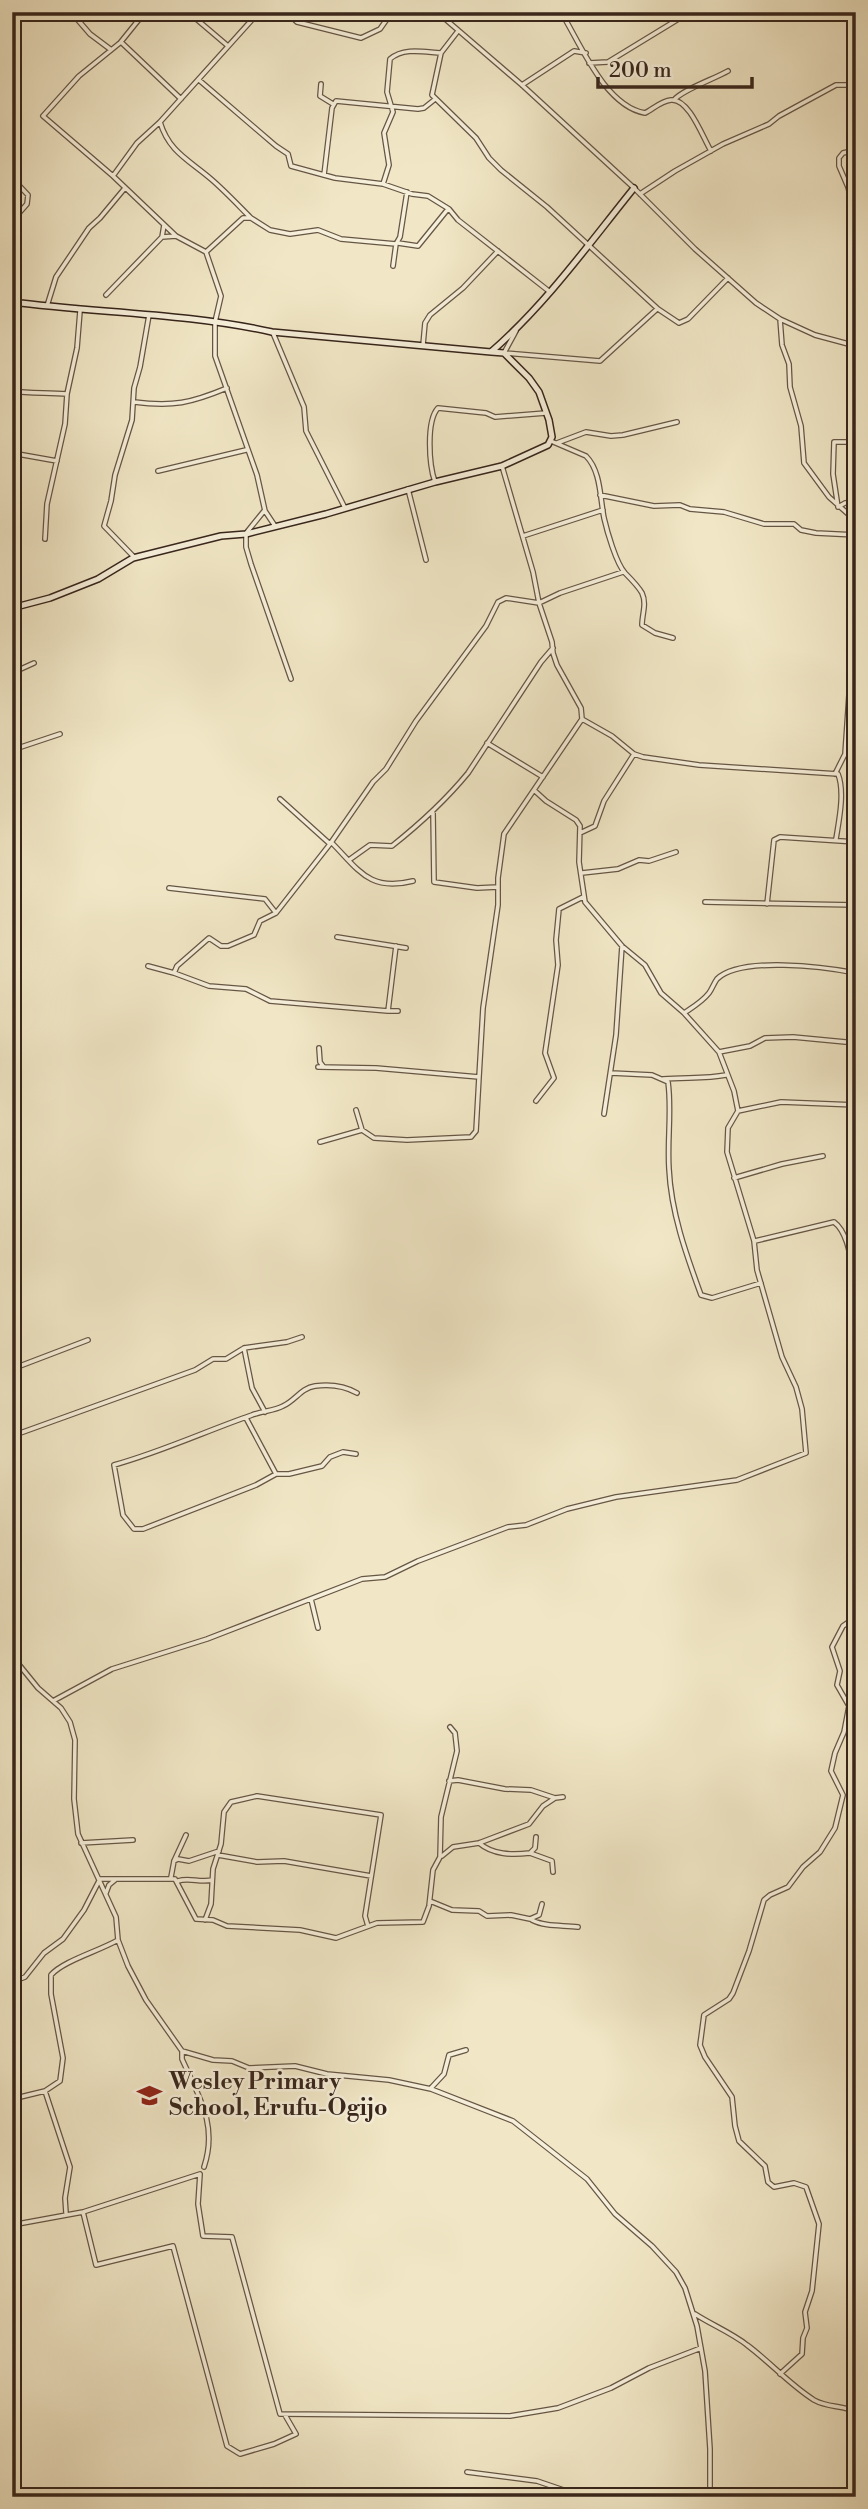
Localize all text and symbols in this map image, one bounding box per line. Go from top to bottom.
scale bar [598,46,752,90]
text: 200 m [609,58,672,84]
place label: Wesley Primary School, Erufu-Ogijo [168,2068,388,2122]
school or university icon: Wesley Primary School, Erufu-Ogijo [135,2081,163,2109]

